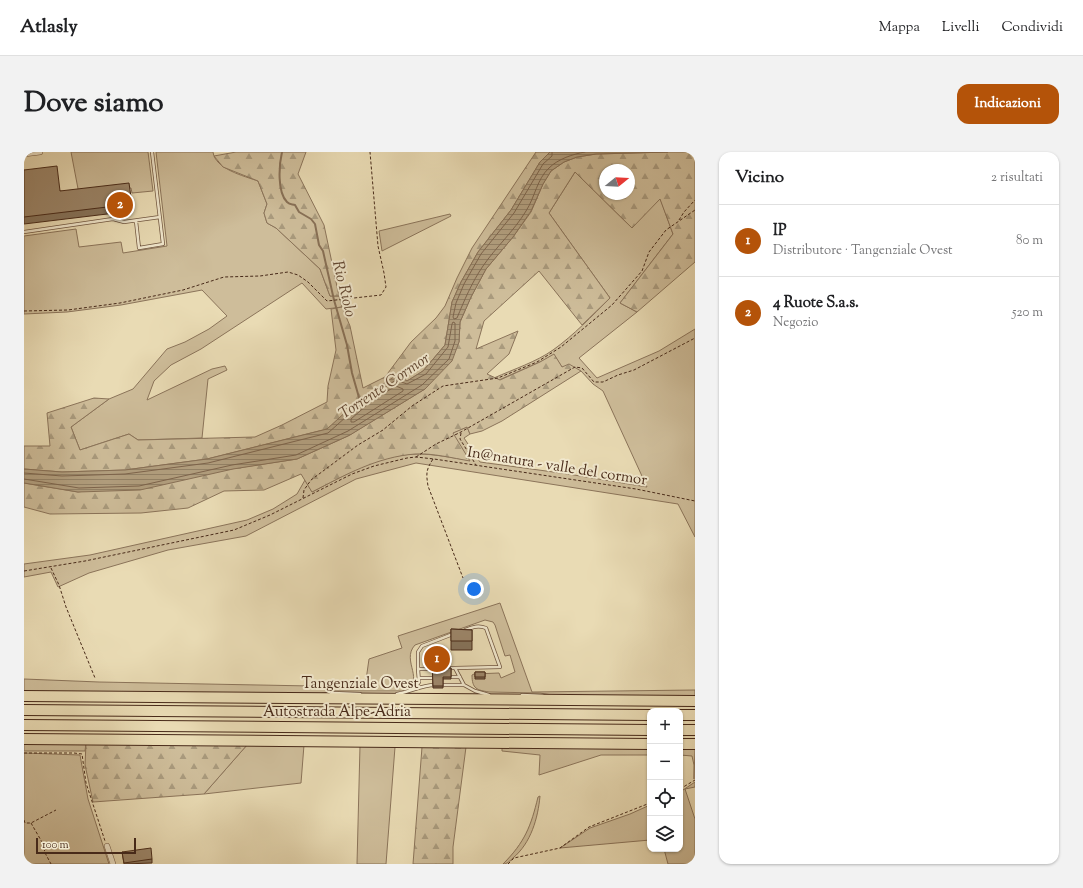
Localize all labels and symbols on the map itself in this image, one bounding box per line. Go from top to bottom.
north arrow [599,164,635,200]
pin: 2 [107,190,133,220]
water label: Rio Riolo [325,258,361,320]
water label: Torrente Cormor [335,348,435,426]
street label: In@natura - valle del cormor [466,442,649,492]
your location [464,579,484,599]
pin: 1 [424,644,450,674]
street label: Tangenziale Ovest [301,674,419,695]
street label: Autostrada Alpe-Adria [263,702,411,723]
scale bar [36,836,136,855]

